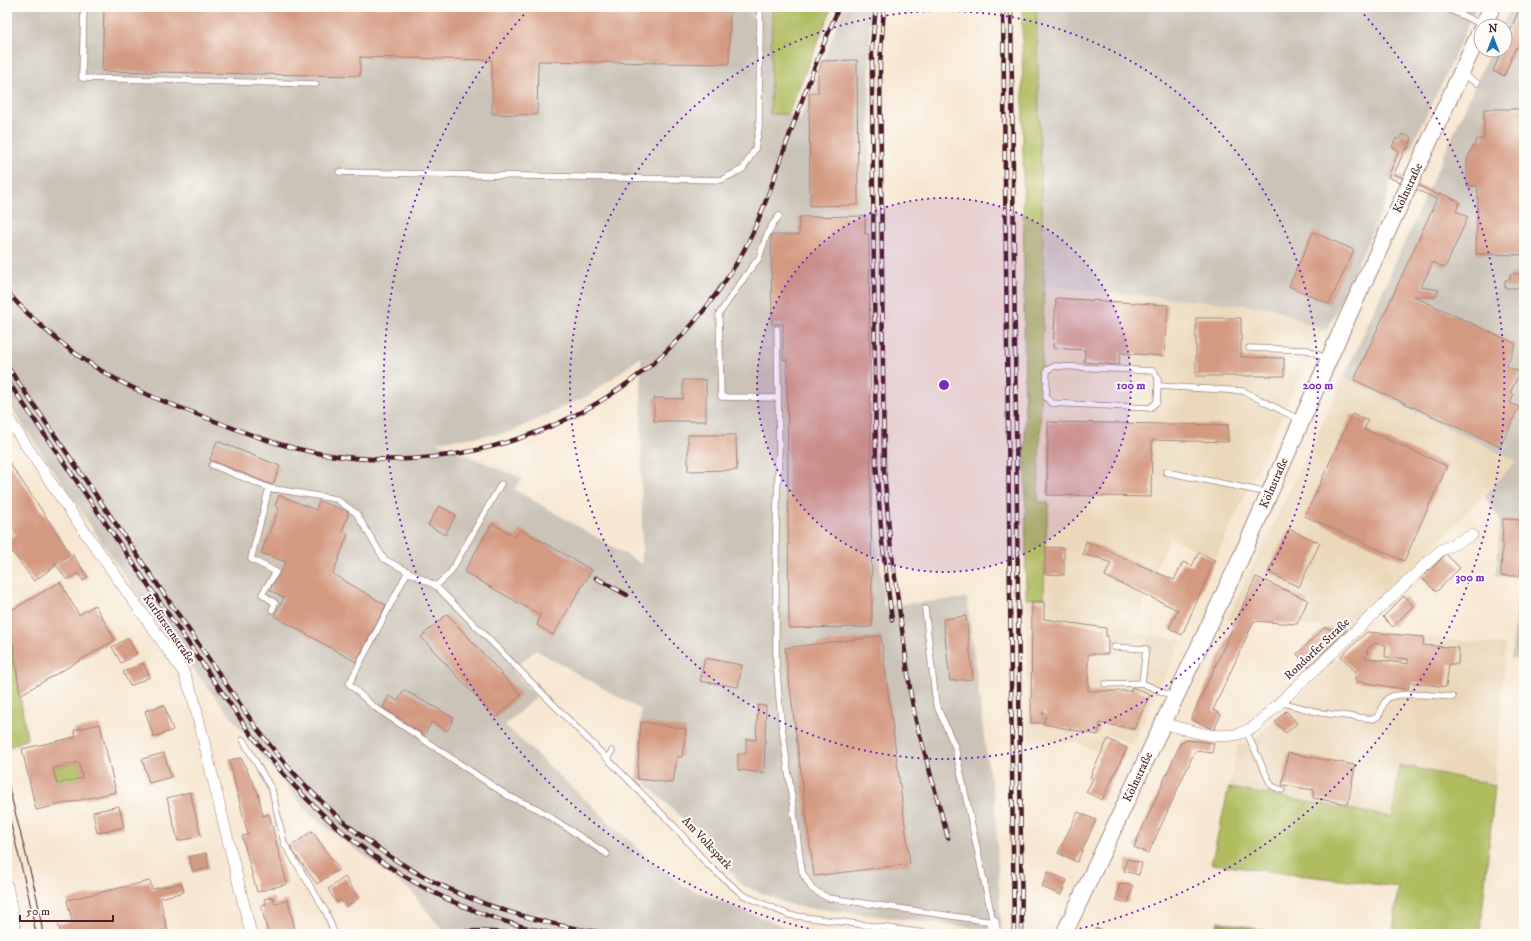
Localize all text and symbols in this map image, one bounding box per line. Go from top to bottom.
north arrow [1473,18,1513,58]
text: N [1488,22,1498,36]
street label: Kölnstraße [1390,161,1426,215]
centre of rings [937,378,951,392]
text: 100 m [1117,378,1145,393]
text: 200 m [1303,378,1333,393]
street label: Kölnstraße [1256,455,1292,511]
text: 300 m [1456,570,1484,585]
street label: Kurfürstenstraße [140,591,199,667]
street label: Rondorfer Straße [1281,615,1353,683]
street label: Kölnstraße [1120,750,1156,804]
street label: Am Volkspark [679,813,735,873]
scale bar [20,897,113,923]
text: 50 m [26,904,50,919]

